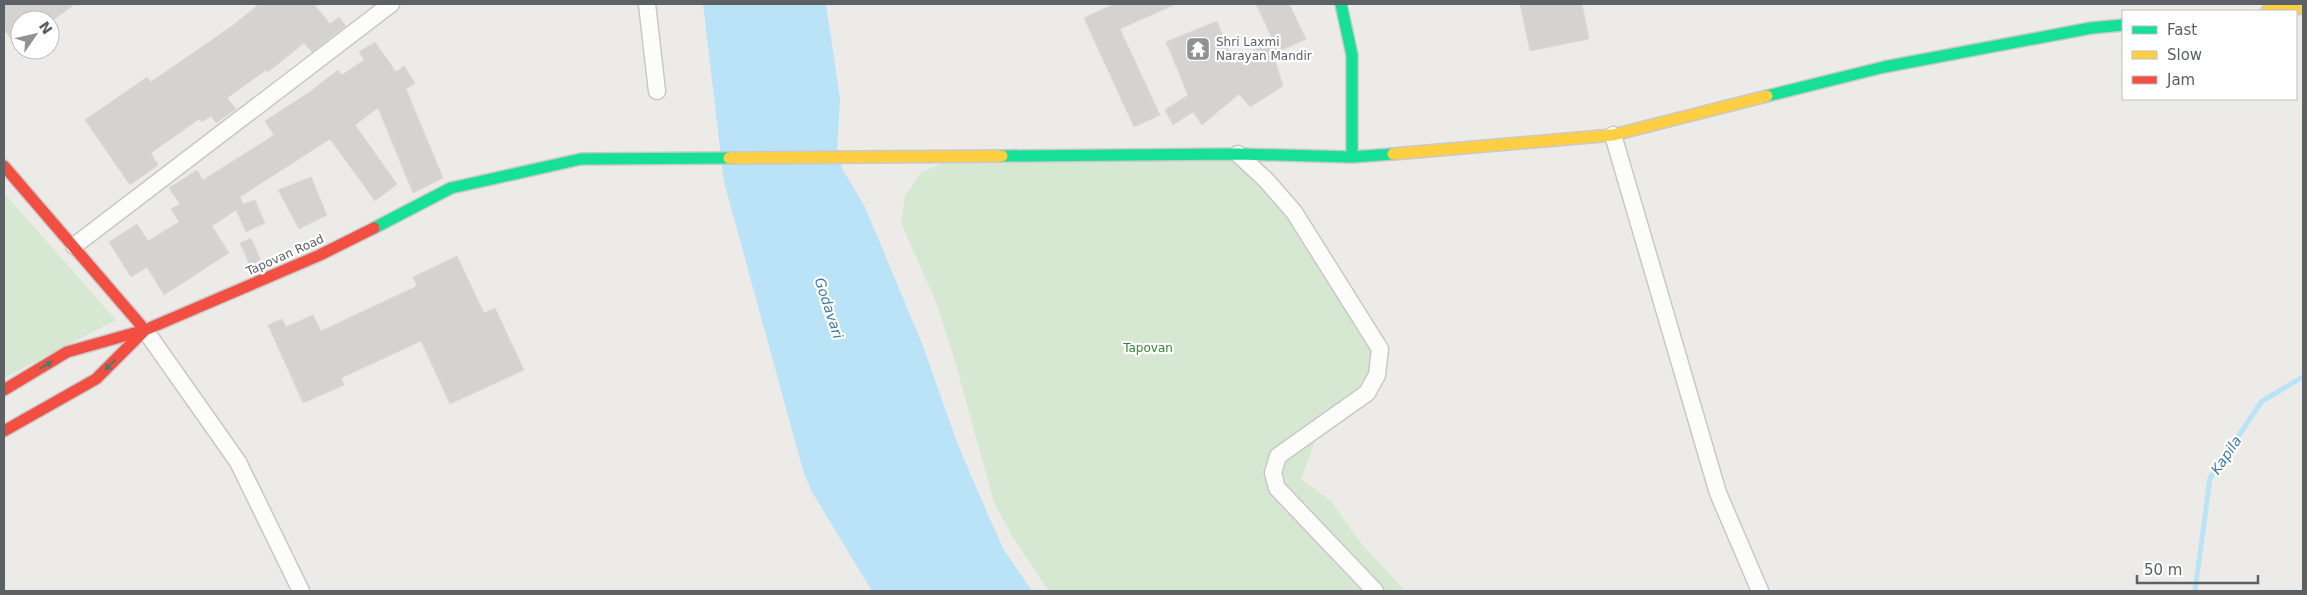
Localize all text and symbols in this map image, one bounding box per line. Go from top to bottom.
north arrow [10,10,60,60]
legend [2122,10,2297,100]
text: N [36,18,56,37]
text: Fast [2167,21,2197,39]
place label: Shri Laxmi Narayan Mandir [1216,35,1312,63]
temple icon: Shri Laxmi Narayan Mandir [1185,36,1211,62]
text: Slow [2167,46,2202,64]
text: Jam [2166,71,2195,89]
street label: Tapovan Road [243,232,326,279]
water label: Godavari [812,275,846,341]
park label: Tapovan [1122,341,1173,355]
one-way arrow [105,359,117,371]
one-way arrow [38,361,53,369]
water label: Kapila [2207,433,2245,477]
scale bar [2137,552,2258,584]
text: 50 m [2144,561,2182,579]

